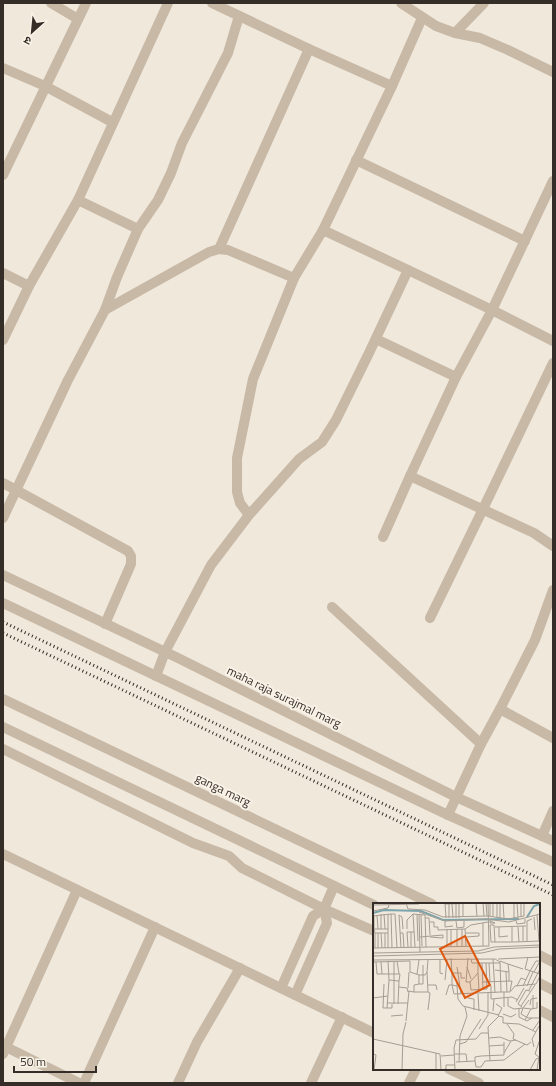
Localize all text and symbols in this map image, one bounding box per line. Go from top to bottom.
north arrow [12,12,52,52]
text: उ [20,32,34,49]
street label: maha raja surajmal marg [224,661,345,733]
street label: ganga marg [192,768,254,811]
inset map [373,903,540,1070]
scale bar [14,1048,96,1074]
text: 50 m [20,1052,46,1071]

